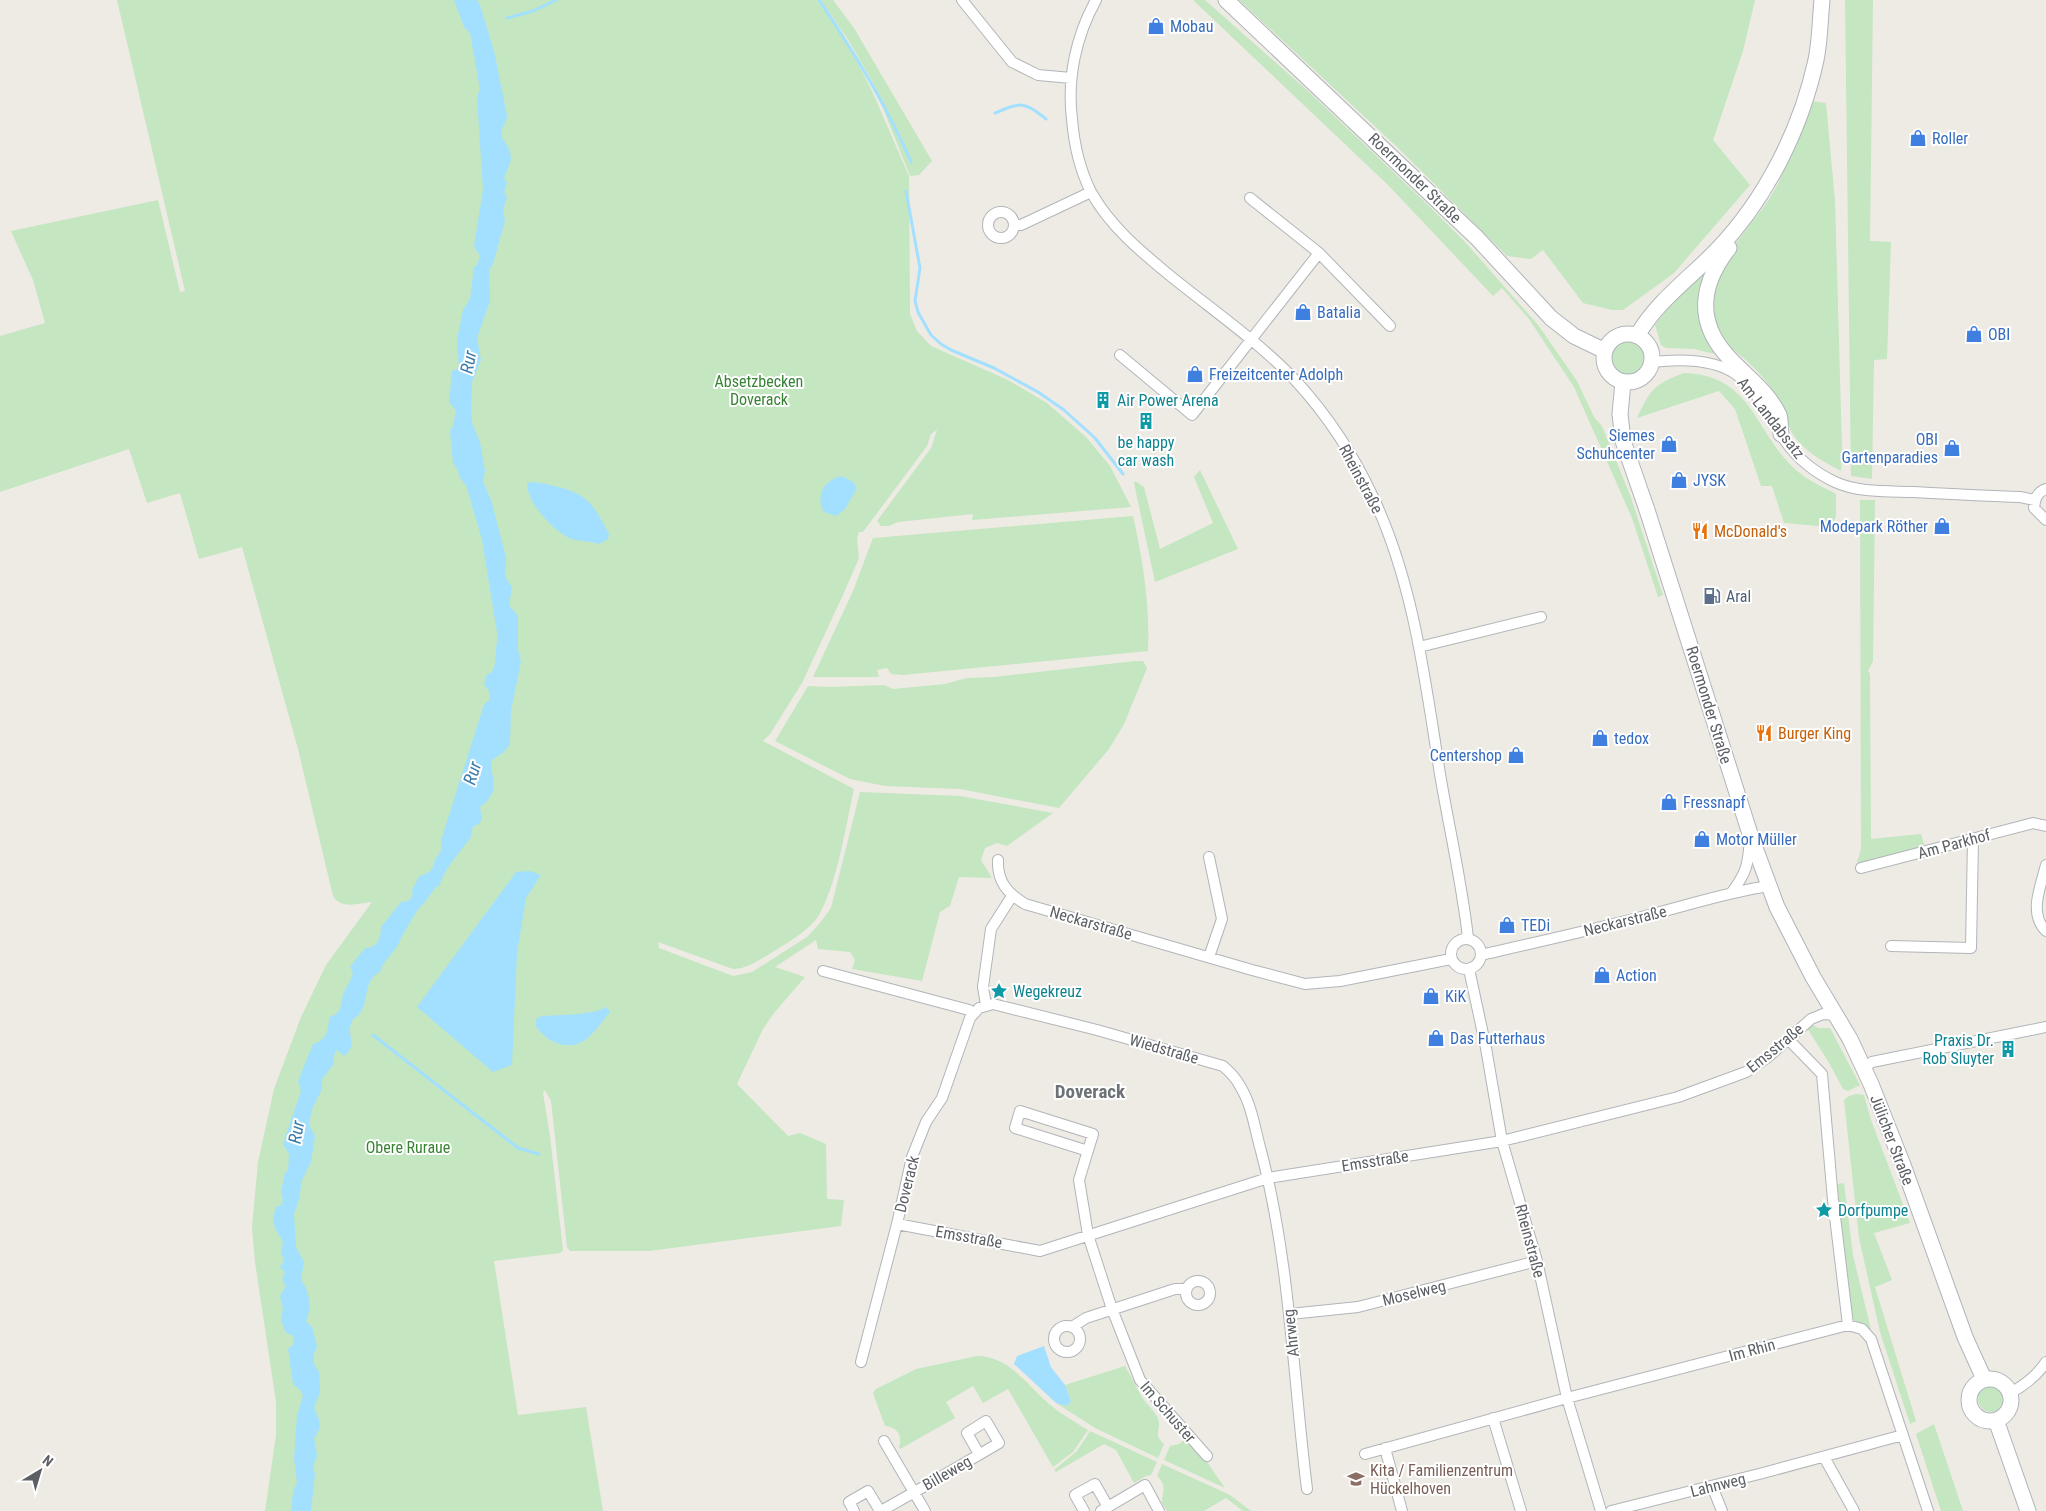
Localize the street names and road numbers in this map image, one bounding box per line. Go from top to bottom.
street label: Roermonder Straße [1365,129,1465,227]
street label: Am Landabsatz [1733,373,1809,463]
street label: Rheinstraße [1335,441,1387,517]
street label: Roermonder Straße [1682,644,1736,766]
street label: Am Parkhof [1916,825,1992,863]
street label: Neckarstraße [1048,902,1134,944]
street label: Neckarstraße [1582,902,1668,940]
street label: Emsstraße [1743,1019,1807,1077]
street label: Wiedstraße [1127,1030,1201,1068]
street label: Jülicher Straße [1866,1092,1918,1188]
street label: Emsstraße [1340,1146,1410,1176]
street label: Doverack [891,1153,923,1214]
street label: Rheinstraße [1511,1202,1549,1280]
street label: Emsstraße [934,1222,1004,1252]
street label: Moselweg [1380,1276,1448,1310]
street label: Ahrweg [1279,1308,1303,1358]
street label: Im Rhin [1727,1335,1777,1365]
street label: Im Schuster [1136,1377,1200,1447]
street label: Billeweg [919,1452,975,1494]
street label: Lahnweg [1688,1469,1748,1501]

